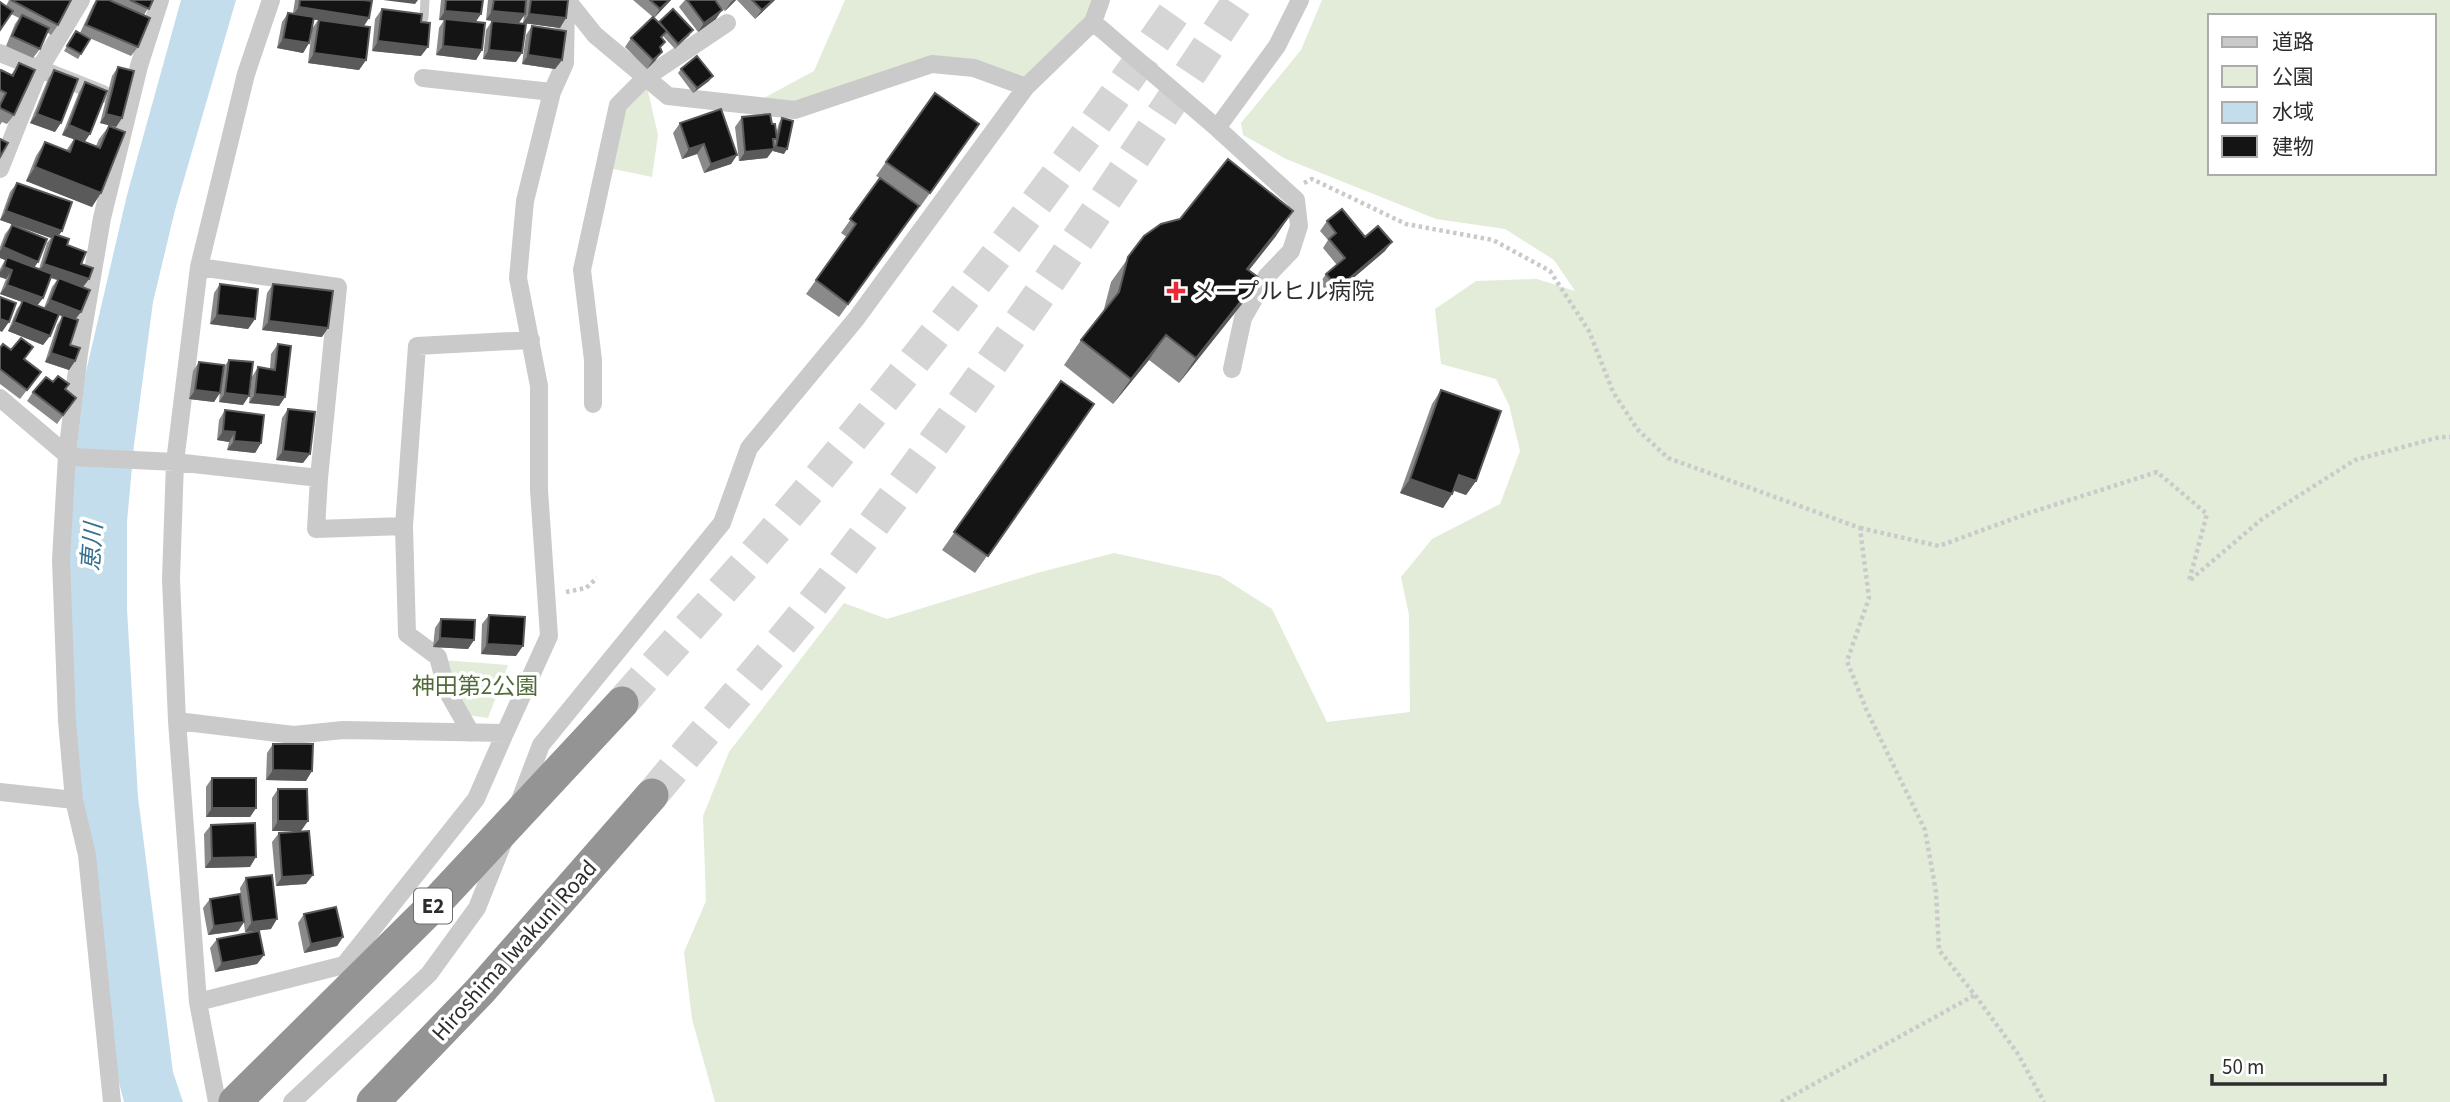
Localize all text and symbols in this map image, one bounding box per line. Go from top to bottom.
legend [2208,14,2436,175]
text: 道路 [2272,27,2314,57]
text: 公園 [2272,62,2314,92]
text: 水域 [2272,97,2314,127]
text: 建物 [2272,132,2314,162]
place label: メープルヒル病院 [1192,275,1375,308]
marker: メープルヒル病院 [1166,281,1186,301]
water label: 恵川 [73,519,112,572]
park label: 神田第2公園 [412,670,538,703]
street label: Hiroshima Iwakuni Road [424,852,605,1048]
road number: E2 [414,888,452,923]
scale bar [2212,1042,2385,1086]
text: 50 m [2222,1052,2264,1082]

